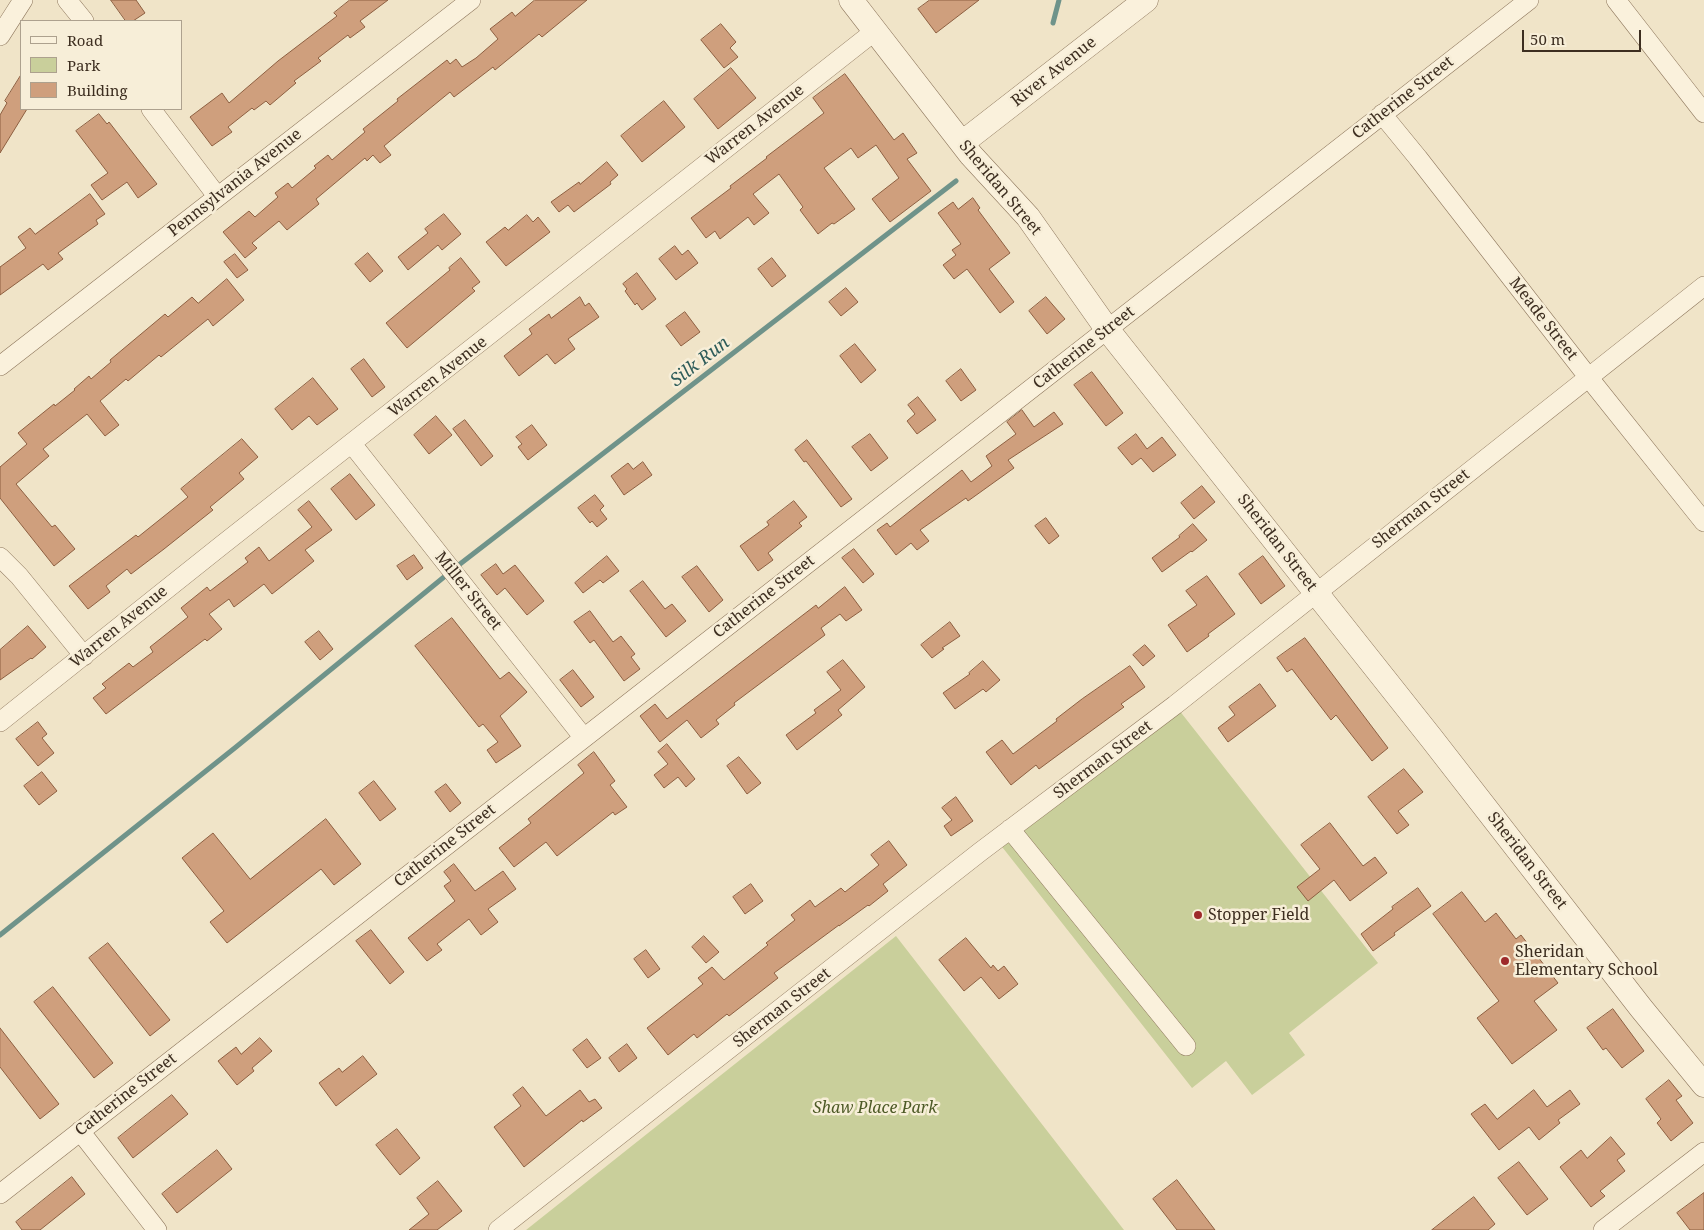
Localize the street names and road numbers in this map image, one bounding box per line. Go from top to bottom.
street label: River Avenue [1008,33,1100,111]
street label: Catherine Street [1348,52,1458,144]
street label: Warren Avenue [702,81,808,169]
street label: Pennsylvania Avenue [164,125,306,241]
street label: Sheridan Street [955,137,1045,239]
street label: Meade Street [1505,274,1581,364]
street label: Catherine Street [1029,302,1139,394]
street label: Warren Avenue [385,333,491,421]
street label: Sherman Street [1369,465,1473,553]
street label: Sheridan Street [1233,491,1321,595]
street label: Miller Street [431,548,505,634]
street label: Catherine Street [709,551,819,643]
street label: Warren Avenue [66,582,172,672]
street label: Sherman Street [1050,717,1156,803]
street label: Catherine Street [390,800,500,892]
street label: Sheridan Street [1483,809,1571,913]
street label: Sherman Street [730,964,834,1052]
street label: Catherine Street [71,1049,181,1141]

